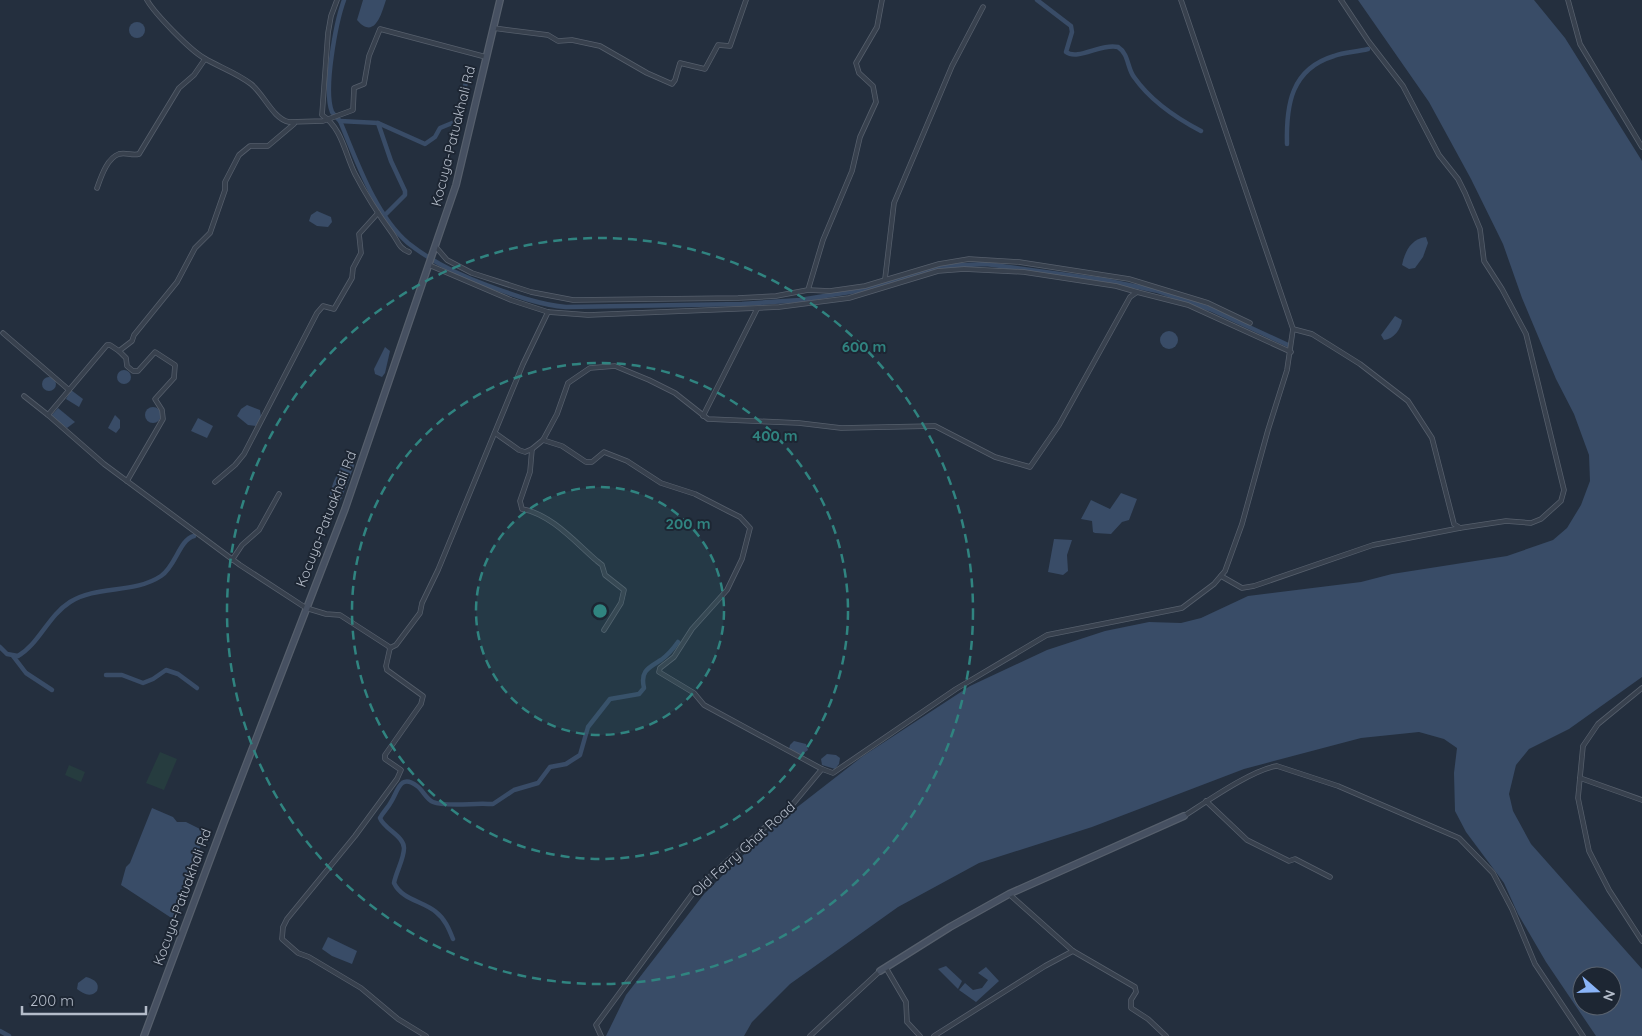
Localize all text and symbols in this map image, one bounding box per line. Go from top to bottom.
street label: Kocuya-Patuakhali Rd [427,64,479,208]
text: 600 m [842,337,886,356]
text: 400 m [752,426,798,445]
street label: Kocuya-Patuakhali Rd [292,448,360,590]
text: 200 m [666,514,711,533]
centre of rings [591,602,609,620]
street label: Old Ferry Ghat Road [687,798,799,900]
street label: Kocuya-Patuakhali Rd [149,826,215,968]
north arrow [1572,966,1622,1016]
scale bar [22,984,146,1016]
text: N [1599,988,1619,1003]
text: 200 m [30,991,74,1010]

